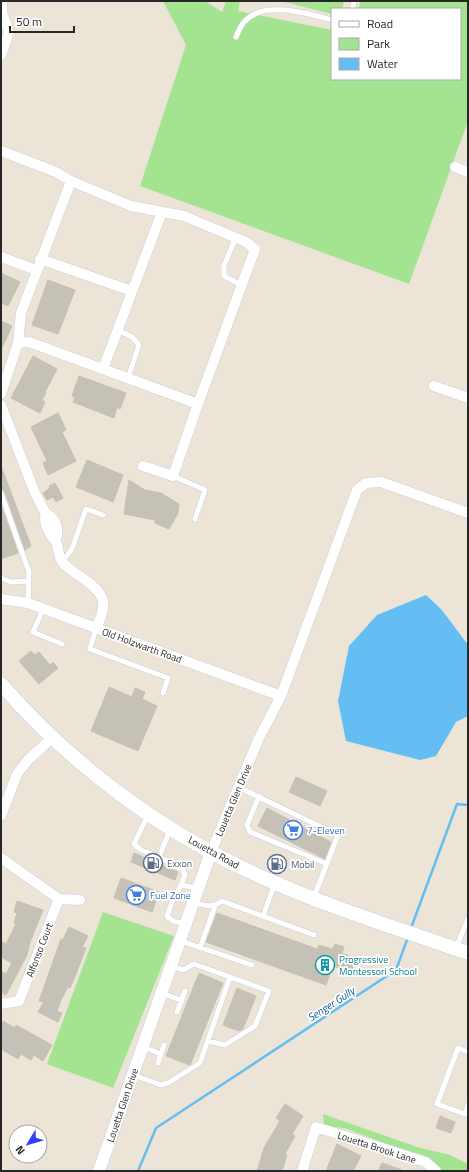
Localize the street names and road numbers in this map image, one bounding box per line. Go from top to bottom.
street label: Old Holzwarth Road [100,624,184,667]
street label: Louetta Glen Drive [211,762,256,839]
street label: Louetta Road [186,832,242,873]
street label: Alfonso Court [22,920,57,980]
street label: Louetta Glen Drive [103,1066,142,1144]
street label: Louetta Brook Lane [336,1128,418,1167]

